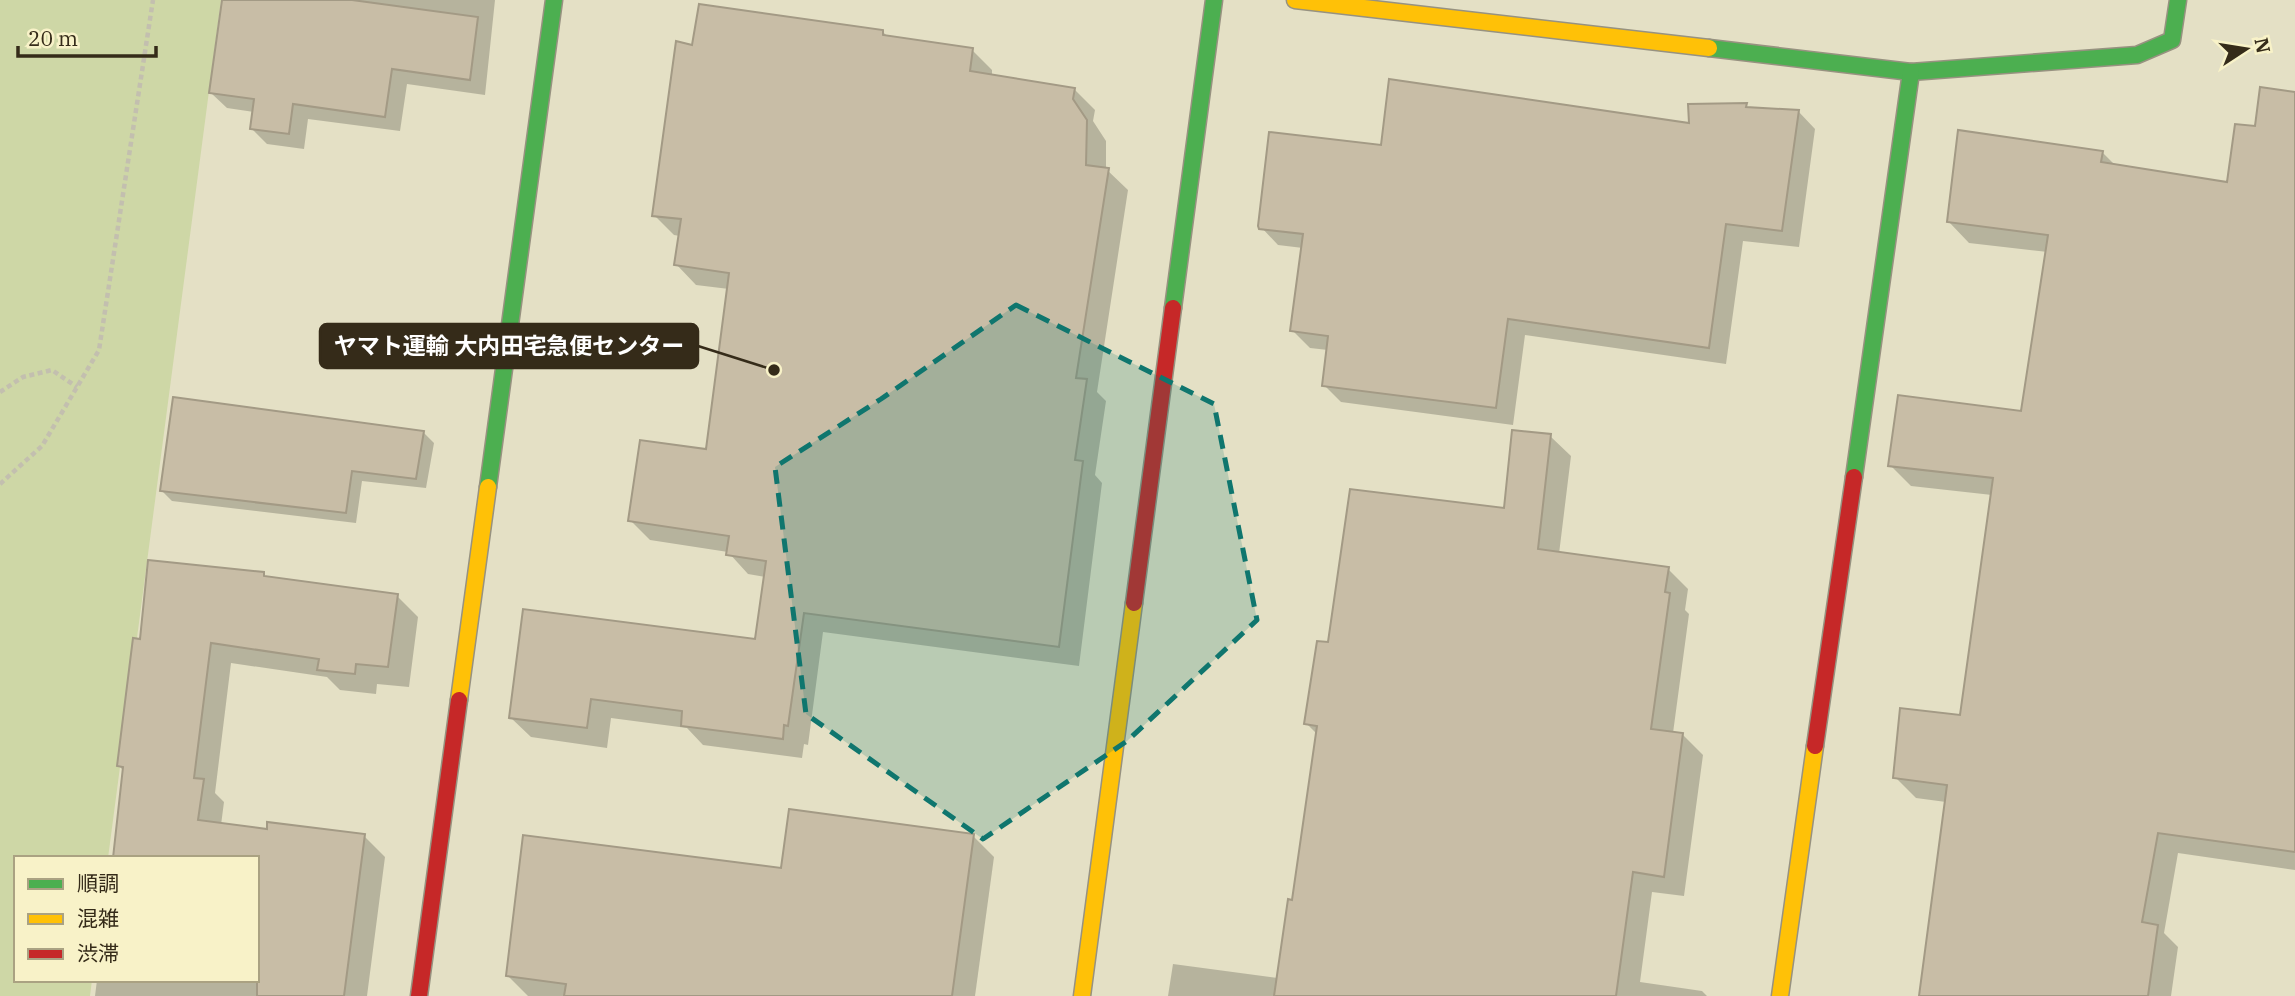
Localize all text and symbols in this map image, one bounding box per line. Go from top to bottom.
scale bar [18,14,156,58]
north arrow [2211,14,2281,84]
text: 20 m [28,24,78,52]
text: N [2249,36,2276,55]
callout: ヤマト運輸 大内田宅急便センター [320,324,698,368]
text: ヤマト運輸 大内田宅急便センター [334,330,684,360]
legend [14,856,259,982]
text: 順調 [77,869,119,897]
text: 混雑 [77,904,119,932]
text: 渋滞 [77,939,119,967]

